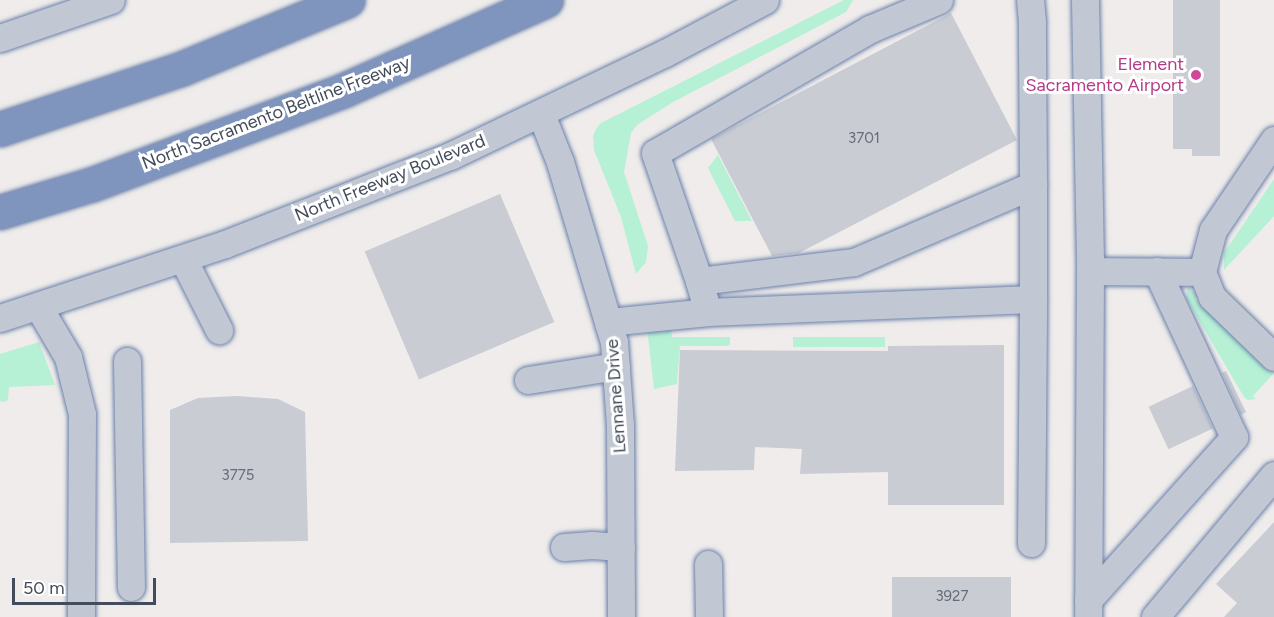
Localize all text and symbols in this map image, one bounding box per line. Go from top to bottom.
street label: North Sacramento Beltline Freeway [139,52,413,174]
place label: Element Sacramento Airport [1026,54,1184,97]
marker: Element Sacramento Airport [1189,68,1203,82]
street label: North Freeway Boulevard [292,130,488,226]
house number: 3701 [848,130,880,148]
street label: Lennane Drive [601,338,631,454]
house number: 3775 [222,467,254,485]
scale bar [15,566,159,604]
text: 50 m [23,577,65,599]
house number: 3927 [935,588,969,606]

